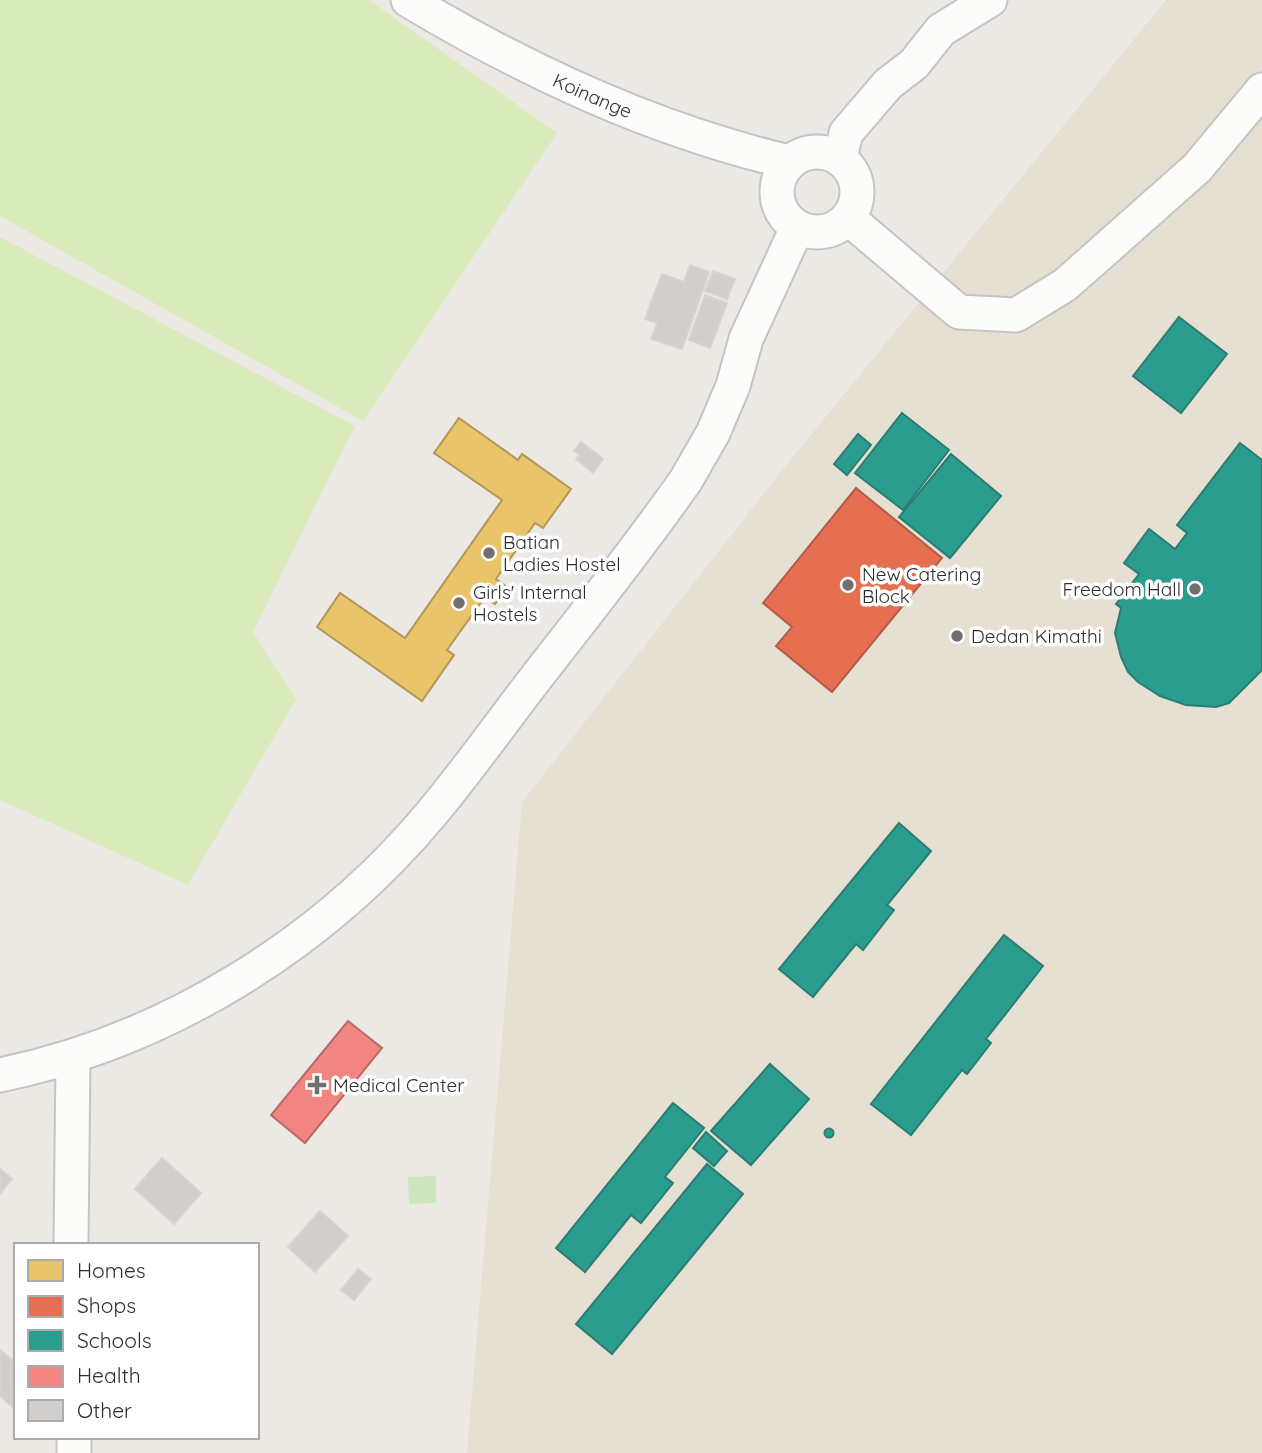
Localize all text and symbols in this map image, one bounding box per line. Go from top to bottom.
street label: Koinange [549,68,636,123]
place label: Batian Ladies Hostel [503,530,621,576]
marker: Batian Ladies Hostel [481,545,497,561]
place label: New Catering Block [862,562,981,608]
marker: New Catering Block [840,577,856,593]
place label: Freedom Hall [1063,577,1181,601]
place label: Girls' Internal Hostels [473,580,587,626]
marker: Freedom Hall [1187,581,1203,597]
marker: Girls' Internal Hostels [451,595,467,611]
place label: Dedan Kimathi [971,624,1102,648]
marker: Dedan Kimathi [949,628,965,644]
place label: Medical Center [333,1073,465,1097]
marker: Medical Center [307,1075,327,1095]
legend [14,1243,259,1439]
text: Homes [77,1257,146,1283]
text: Shops [77,1292,136,1318]
text: Schools [77,1327,152,1353]
text: Health [77,1362,141,1388]
text: Other [77,1397,132,1423]

